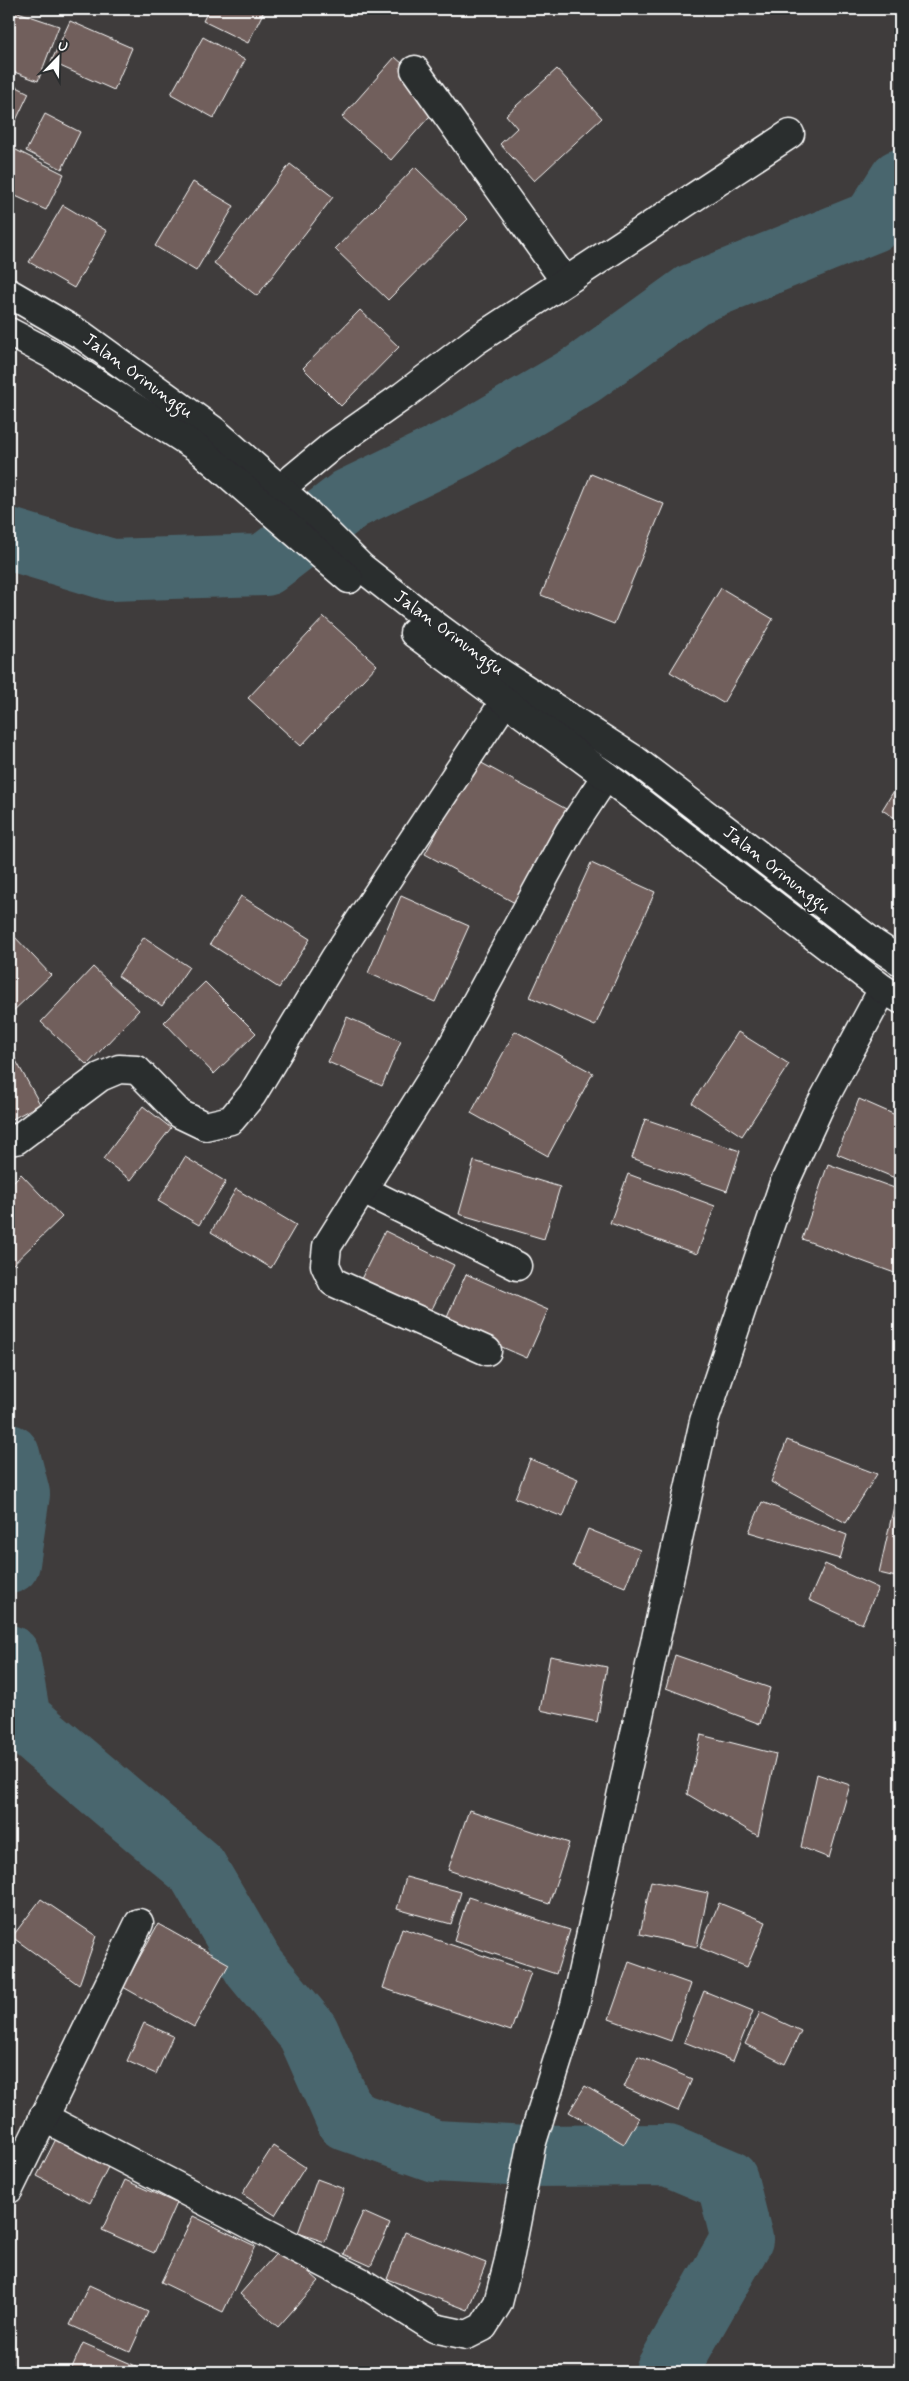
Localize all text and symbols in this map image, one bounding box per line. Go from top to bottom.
north arrow [32,32,82,82]
text: U [55,37,70,57]
street label: Jalan Orinunggu [77,328,198,426]
street label: Jalan Orinunggu [388,585,509,683]
street label: Jalan Orinunggu [717,820,836,921]

